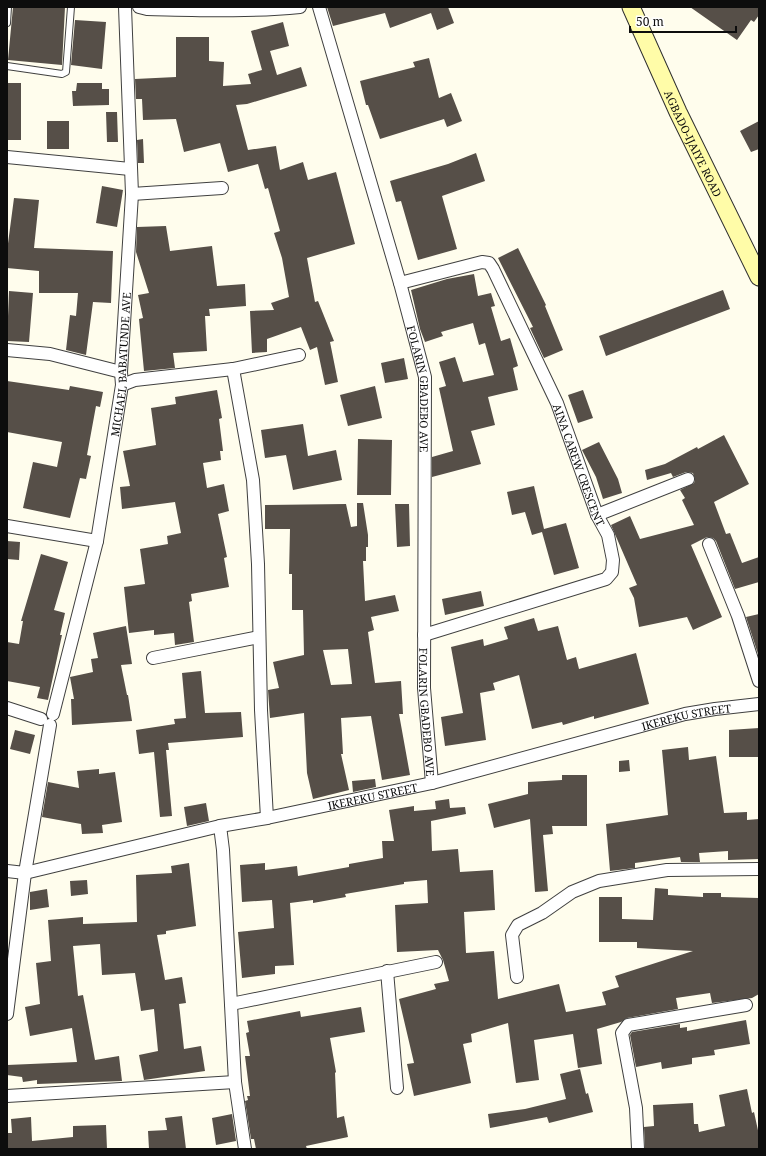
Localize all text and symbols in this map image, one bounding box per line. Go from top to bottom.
scale bar [630,8,736,34]
text: 50 m [636,13,664,30]
street label: AGBADO-IJAIYE ROAD [662,88,726,199]
street label: MICHAEL BABATUNDE AVE [106,292,133,438]
street label: FOLARIN GBADEBO AVE [404,324,433,453]
street label: AINA CAREW CRESCENT [550,401,609,529]
street label: FOLARIN GBADEBO AVE [416,648,439,777]
street label: IKEREKU STREET [640,700,732,733]
street label: IKEREKU STREET [326,779,419,812]

